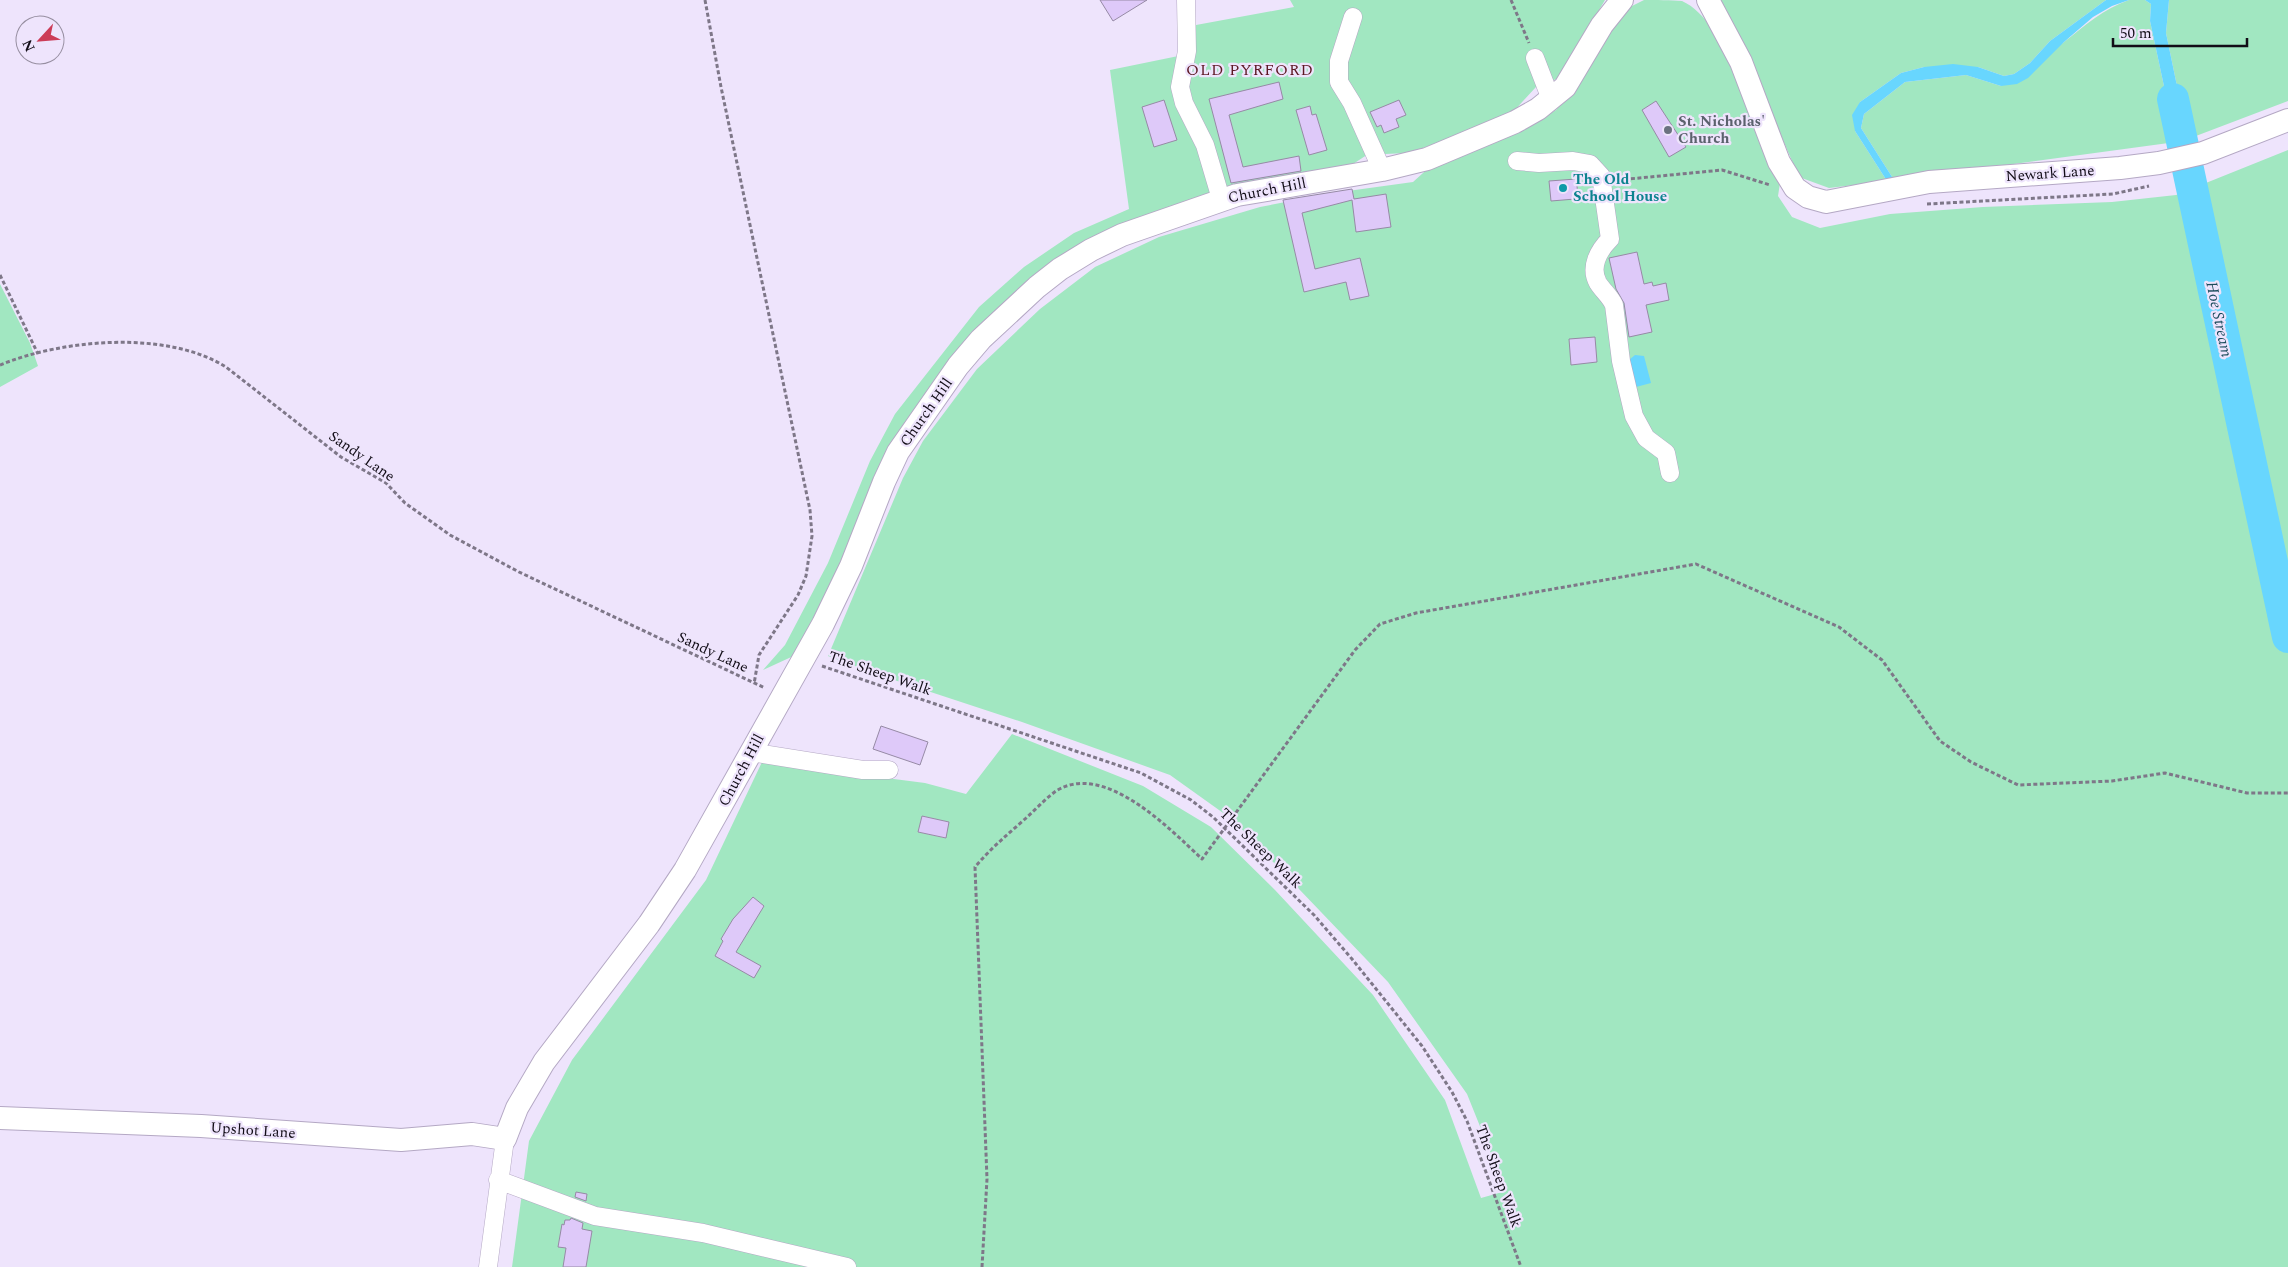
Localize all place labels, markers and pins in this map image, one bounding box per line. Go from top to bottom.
place label: St. Nicholas' Church [1678,110,1765,150]
marker: St. Nicholas' Church [1662,124,1674,136]
place label: The Old School House [1573,168,1667,208]
marker: The Old School House [1557,182,1569,194]

